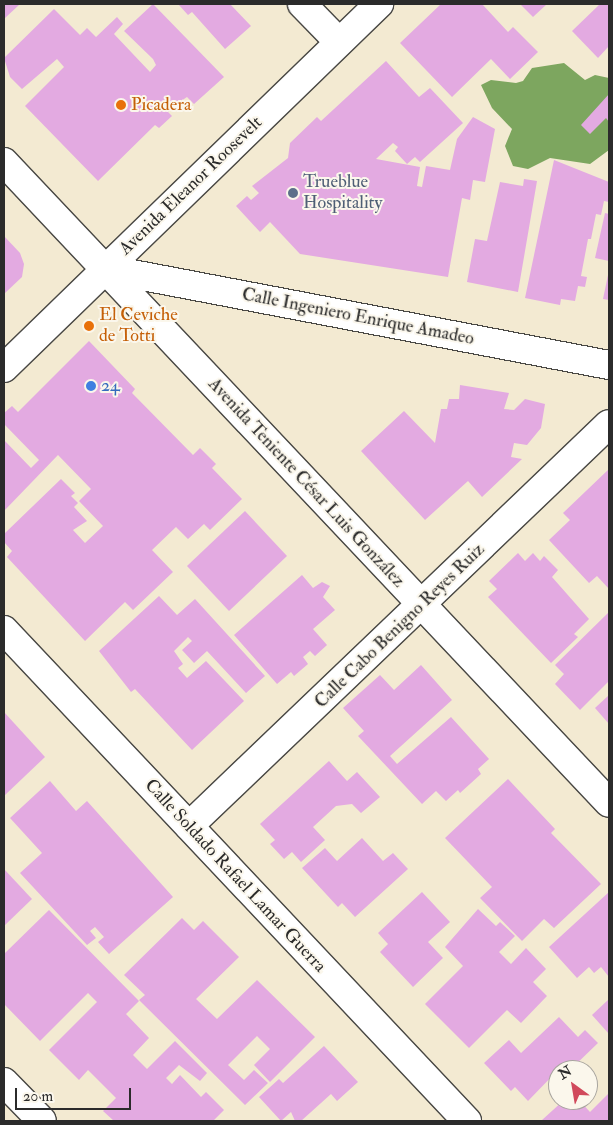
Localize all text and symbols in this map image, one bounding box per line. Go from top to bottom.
place label: Picadera [131,94,191,116]
marker: Picadera [115,99,127,111]
street label: Avenida Eleanor Roosevelt [115,112,267,260]
place label: Trueblue Hospitality [303,172,382,214]
marker: Trueblue Hospitality [287,187,299,199]
street label: Calle Ingeniero Enrique Amadeo [240,284,476,350]
place label: El Ceviche de Totti [99,305,178,348]
marker: El Ceviche de Totti [83,320,95,332]
street label: Avenida Teniente César Luis González [203,374,409,592]
place label: 24 [101,375,120,397]
marker: 24 [85,380,97,392]
street label: Calle Cabo Benigno Reyes Ruiz [311,539,489,713]
street label: Calle Soldado Rafael Lamar Guerra [140,775,330,977]
north arrow [548,1060,598,1110]
text: N [555,1062,575,1083]
scale bar [18,1078,134,1110]
text: 20 m [23,1087,53,1106]

